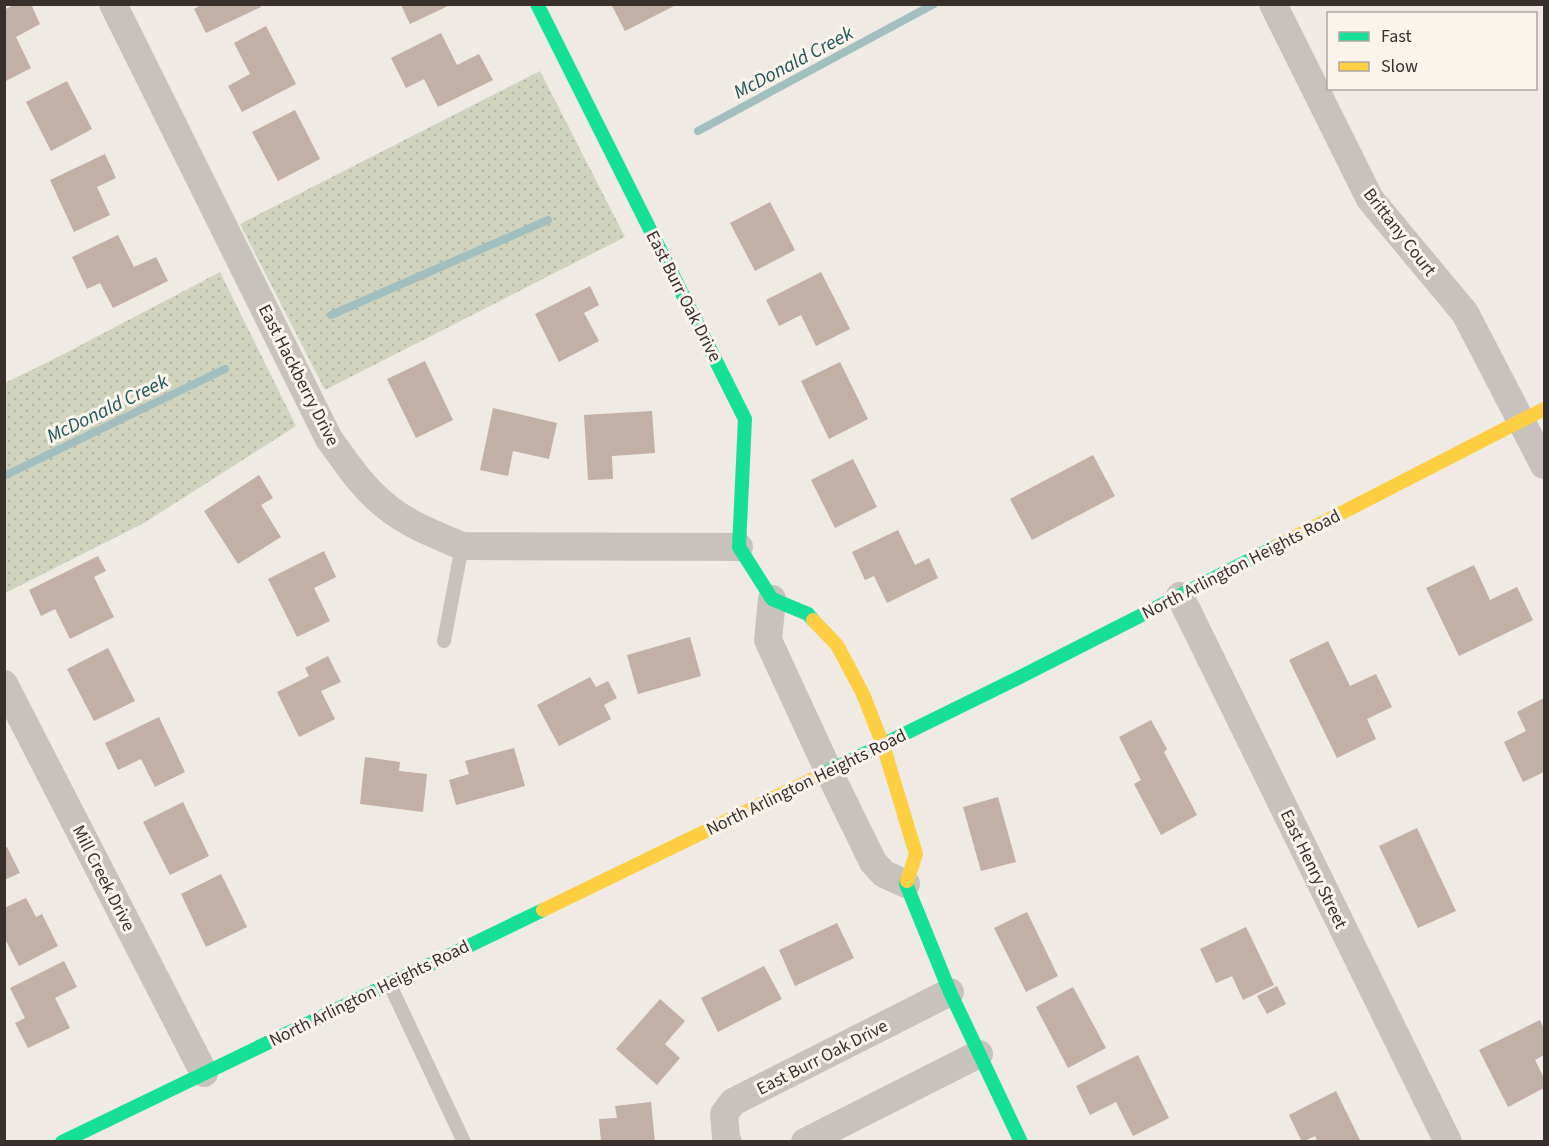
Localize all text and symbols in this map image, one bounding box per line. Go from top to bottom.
legend [1327,12,1537,90]
water label: McDonald Creek [729,19,859,106]
text: Fast [1381,24,1412,49]
text: Slow [1381,54,1418,79]
street label: Brittany Court [1357,183,1442,282]
street label: East Burr Oak Drive [640,226,728,366]
street label: East Hackberry Drive [252,300,345,451]
water label: McDonald Creek [42,367,173,450]
street label: North Arlington Heights Road [1138,503,1345,625]
street label: North Arlington Heights Road [702,723,910,842]
street label: East Henry Street [1274,805,1353,933]
street label: Mill Creek Drive [66,821,141,936]
street label: North Arlington Heights Road [265,934,473,1053]
street label: East Burr Oak Drive [752,1013,892,1101]

